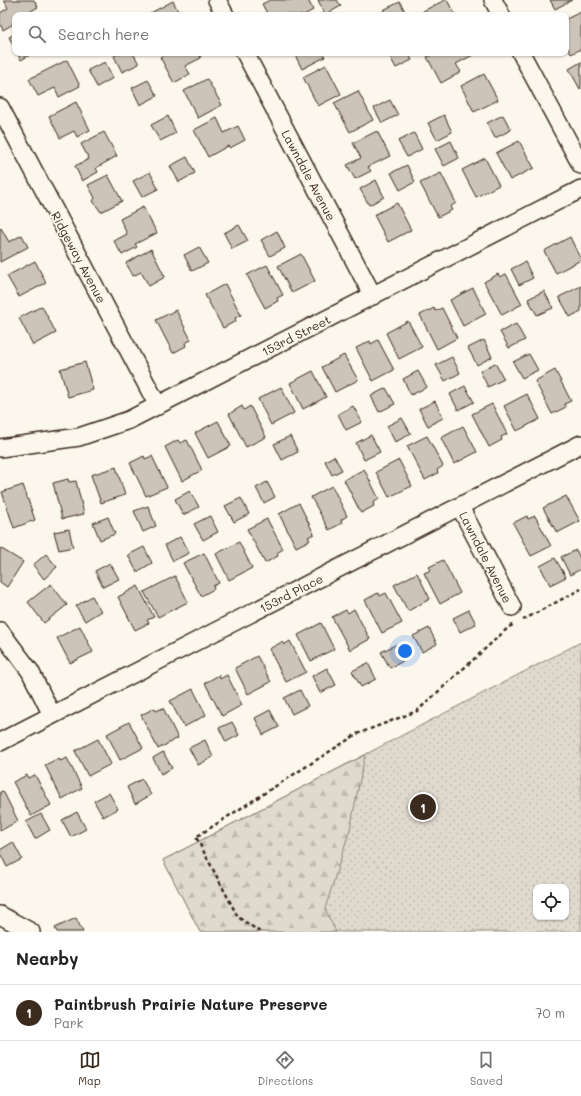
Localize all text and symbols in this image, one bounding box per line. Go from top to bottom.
search box [12,12,569,56]
icon: search [26,23,48,45]
text: Search here [58,24,149,44]
street label: Lawndale Avenue [278,127,340,223]
street label: Ridgeway Avenue [48,208,110,306]
street label: 153rd Street [259,311,333,359]
street label: Lawndale Avenue [456,509,516,605]
street label: 153rd Place [257,570,325,616]
your location [395,641,415,661]
pin: 1 [410,792,436,822]
map controls [533,884,569,920]
button: locate [533,884,569,920]
text: Nearby [16,947,78,969]
text: Paintbrush Prairie Nature Preserve [54,994,327,1014]
text: 1 [26,1004,32,1021]
text: 70 m [535,1004,565,1021]
text: Park [54,1014,83,1031]
tab: Map [78,1049,101,1088]
tab: Directions [257,1049,313,1088]
tab: Saved [470,1049,503,1088]

